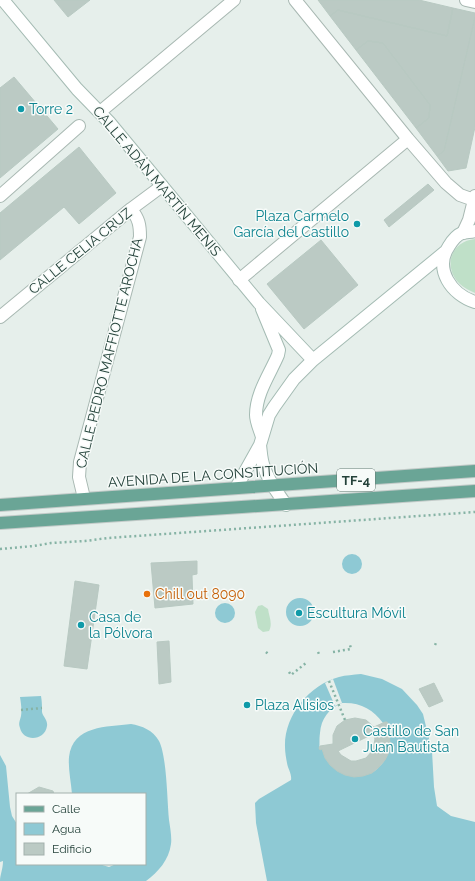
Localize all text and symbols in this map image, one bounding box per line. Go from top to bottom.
place label: Torre 2 [29,101,73,117]
street label: CALLE ADÁN MARTÍN MENIS [90,102,225,260]
marker: Torre 2 [16,104,26,114]
street label: CALLE CELIA CRUZ [25,204,135,297]
place label: Plaza Carmelo García del Castillo [233,208,349,240]
marker: Plaza Carmelo García del Castillo [352,219,362,229]
street label: CALLE PEDRO MAFFIOTTE AROCHA [73,236,146,470]
street label: AVENIDA DE LA CONSTITUCIÓN [107,459,319,490]
road number: TF-4 [337,469,375,491]
place label: Chill out 8090 [155,586,245,602]
marker: Chill out 8090 [142,589,152,599]
place label: Escultura Móvil [307,605,406,621]
marker: Escultura Móvil [294,608,304,618]
place label: Casa de la Pólvora [89,609,153,641]
marker: Casa de la Pólvora [76,620,86,630]
place label: Plaza Alisios [255,697,334,713]
marker: Plaza Alisios [242,700,252,710]
place label: Castillo de San Juan Bautista [363,723,459,755]
marker: Castillo de San Juan Bautista [350,734,360,744]
legend [16,793,146,865]
text: Calle [52,802,80,816]
text: Agua [52,822,81,836]
text: Edificio [52,842,92,856]

